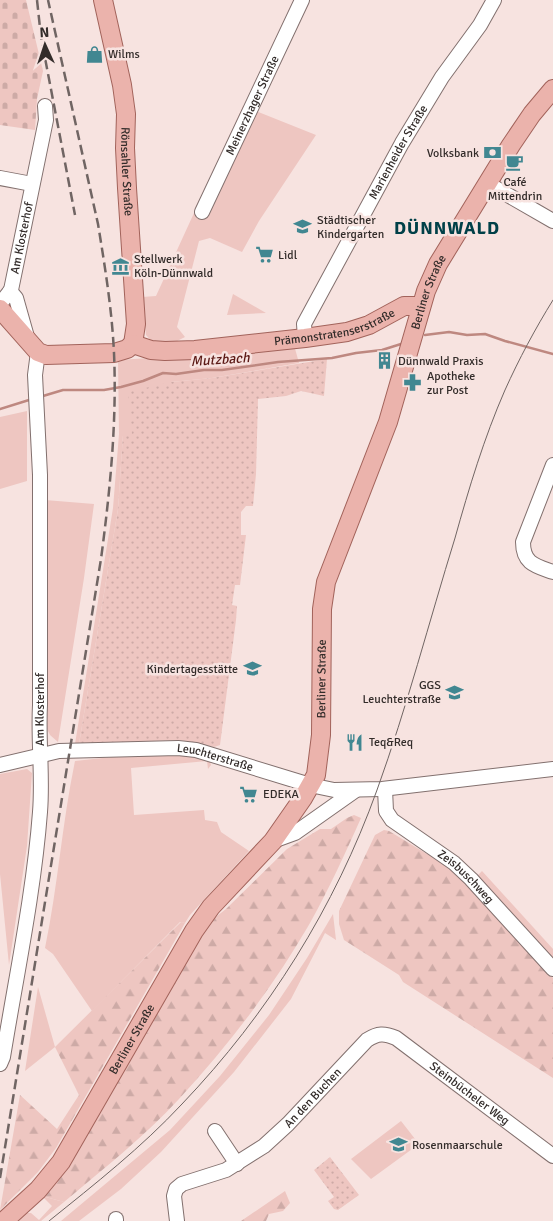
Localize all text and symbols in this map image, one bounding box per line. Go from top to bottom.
north arrow [20,20,70,70]
text: N [39,24,50,41]
shop icon: Wilms [84,44,104,64]
place label: Wilms [108,47,140,62]
street label: Meinerzhager Straße [223,53,283,158]
street label: Marienheider Straße [366,102,431,202]
street label: Rönsahler Straße [117,127,136,217]
bank icon: Volksbank [483,143,503,163]
place label: Volksbank [427,146,479,161]
cafe icon: Café Mittendrin [505,153,525,173]
place label: Café Mittendrin [488,175,542,204]
street label: Am Klosterhof [8,200,37,275]
place label: Städtischer Kindergarten [317,213,384,242]
school or university icon: Städtischer Kindergarten [293,217,313,237]
district label: DÜNNWALD [394,217,500,239]
supermarket icon: Lidl [254,245,274,265]
place label: Lidl [278,248,298,263]
place label: Stellwerk Köln-Dünnwald [134,252,213,281]
street label: Berliner Straße [408,252,450,331]
museum icon: Stellwerk Köln-Dünnwald [110,256,130,276]
street label: Prämonstratenserstraße [273,305,398,349]
water label: Mutzbach [190,349,250,370]
building icon: Dünnwald Praxis [374,351,394,371]
place label: Dünnwald Praxis [398,354,483,369]
place label: Apotheke zur Post [427,369,475,398]
pharmacy icon: Apotheke zur Post [403,373,423,393]
street label: Berliner Straße [314,639,330,718]
school or university icon: Kindertagesstätte [242,659,262,679]
place label: Kindertagesstätte [146,662,238,677]
street label: Am Klosterhof [33,672,48,746]
place label: GGS Leuchterstraße [362,678,441,707]
school or university icon: GGS Leuchterstraße [445,682,465,702]
restaurant icon: Teq&Req [345,732,365,752]
place label: Teq&Req [369,735,413,750]
street label: Leuchterstraße [176,741,255,775]
supermarket icon: EDEKA [239,784,259,804]
place label: EDEKA [263,787,300,802]
street label: Zeisbuschweg [434,847,497,907]
street label: Berliner Straße [106,1001,158,1077]
street label: Steinbücheler Weg [426,1059,512,1129]
street label: An den Buchen [281,1065,345,1131]
school or university icon: Rosenmaarschule [388,1135,408,1155]
place label: Rosenmaarschule [412,1138,503,1153]

